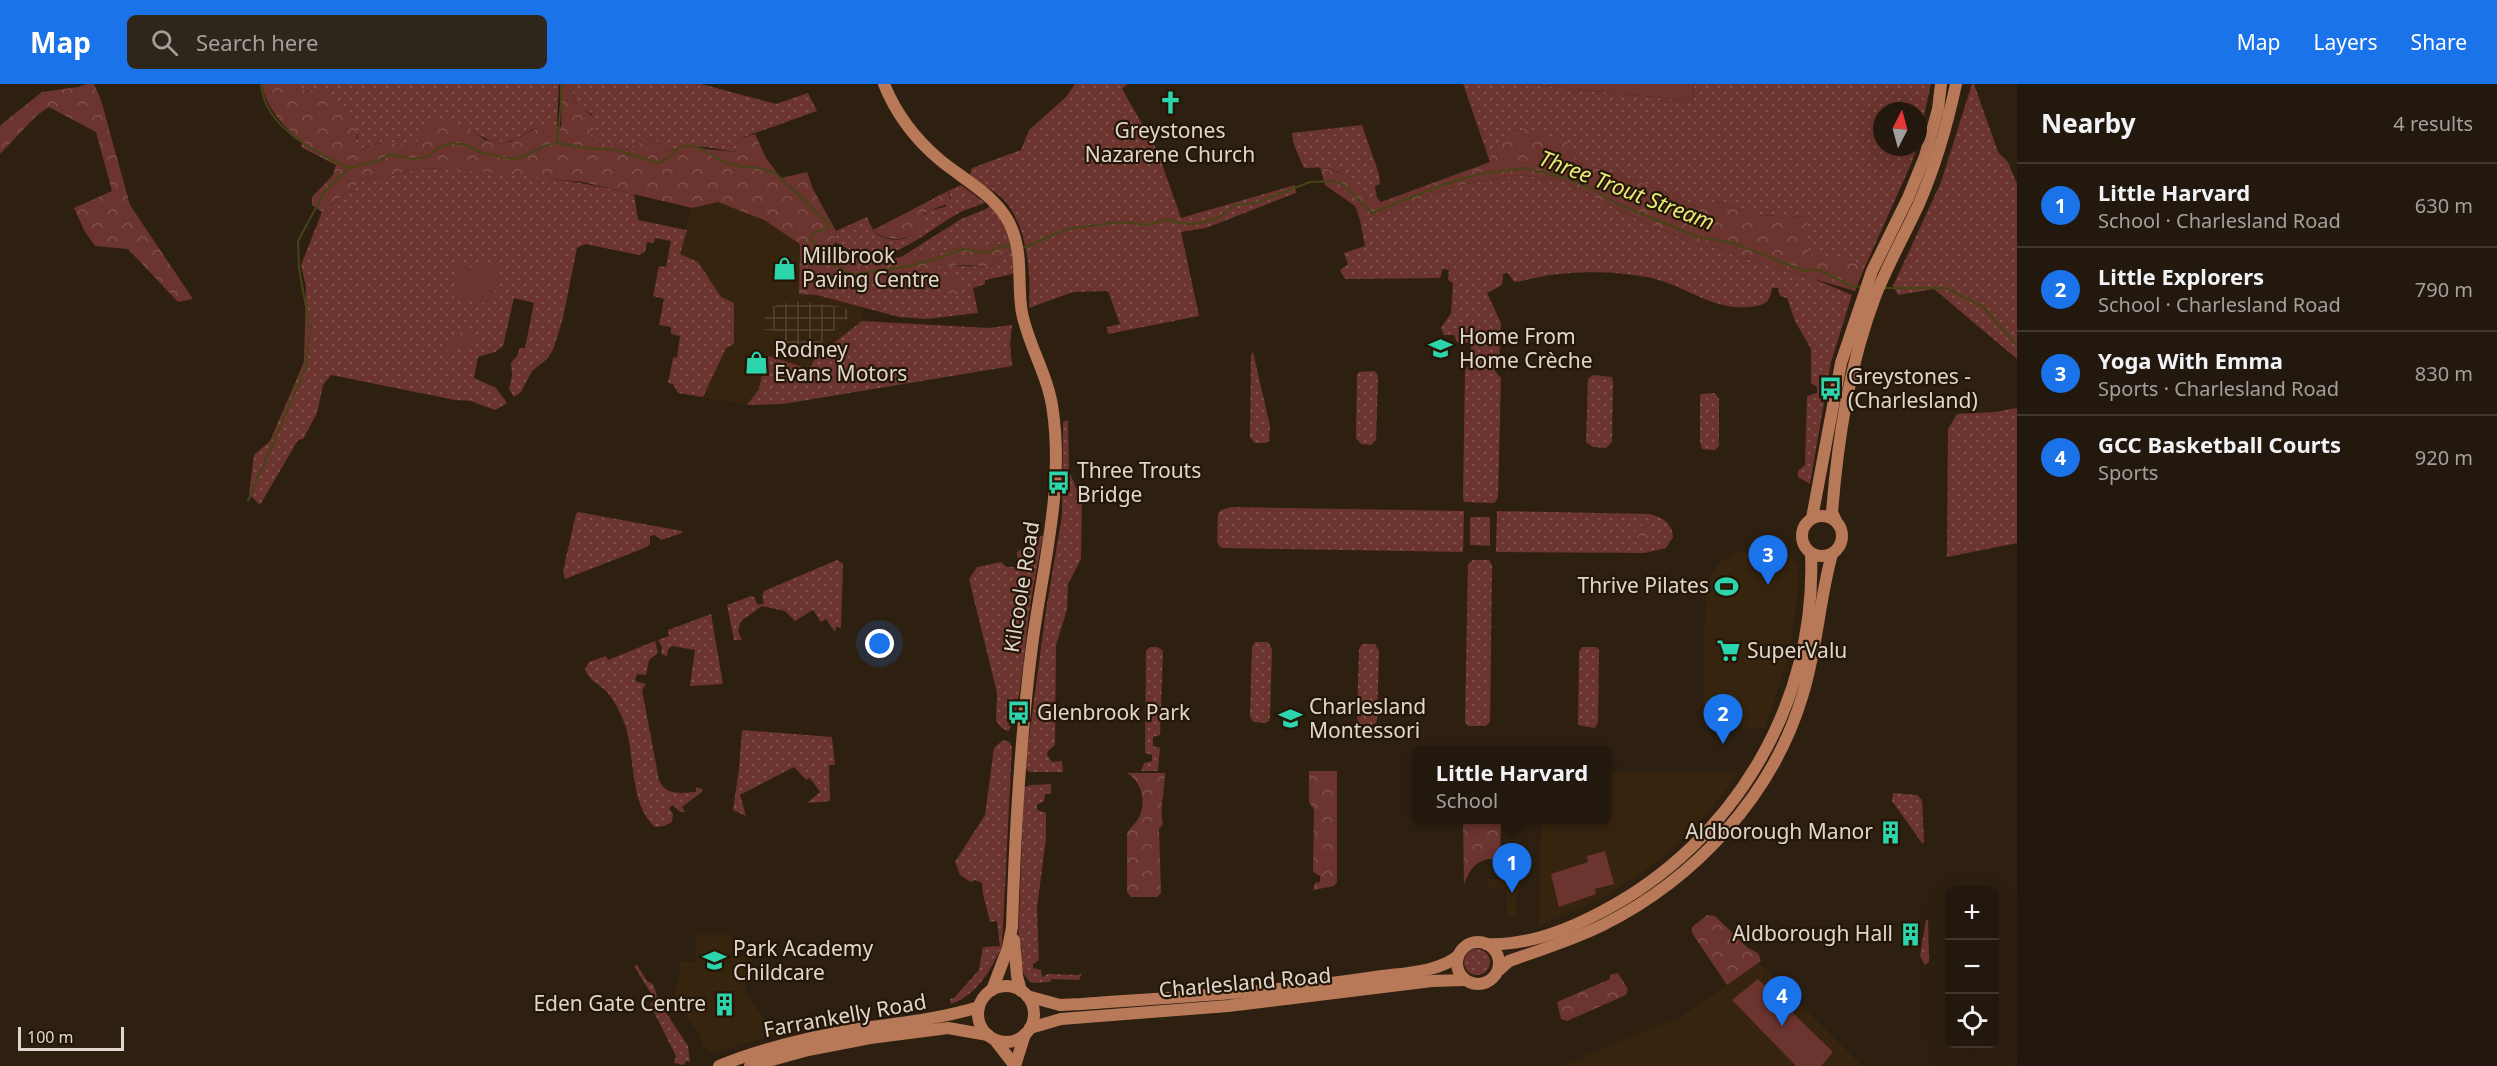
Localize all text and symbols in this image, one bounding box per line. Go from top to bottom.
search box [127,15,547,69]
text: Map [30,23,91,61]
icon: search [148,26,181,59]
text: Search here [196,27,318,57]
text: Map [2237,28,2281,56]
text: Layers [2314,28,2378,56]
text: Share [2411,28,2467,56]
church icon: Greystones Nazarene Church [1157,90,1183,116]
north arrow [1873,102,1927,156]
text: Nearby [2041,105,2136,141]
text: 4 results [2393,110,2473,137]
place label: Greystones Nazarene Church [1085,116,1255,168]
water label: Three Trout Stream [1535,142,1719,236]
text: Little Harvard [2098,177,2250,207]
text: 1 [2055,192,2066,219]
text: 630 m [2415,192,2473,219]
text: School · Charlesland Road [2098,207,2341,234]
place label: Millbrook Paving Centre [802,241,940,293]
shop icon: Millbrook Paving Centre [771,255,797,281]
text: Little Explorers [2098,261,2264,291]
text: 2 [2055,276,2066,303]
text: 790 m [2415,276,2473,303]
text: School · Charlesland Road [2098,291,2341,318]
place label: Home From Home Crèche [1459,322,1592,374]
place label: Rodney Evans Motors [774,335,907,387]
school or university icon: Home From Home Crèche [1428,336,1454,362]
text: Yoga With Emma [2098,345,2283,375]
shop icon: Rodney Evans Motors [743,349,769,375]
text: 3 [2055,360,2066,387]
text: 830 m [2415,360,2473,387]
place label: Greystones - (Charlesland) [1848,362,1978,414]
text: Sports · Charlesland Road [2098,375,2339,402]
bus stop icon: Greystones - (Charlesland) [1817,376,1843,402]
text: GCC Basketball Courts [2098,429,2341,459]
text: 4 [2055,444,2066,471]
text: 920 m [2415,444,2473,471]
place label: Three Trouts Bridge [1077,456,1201,508]
text: Sports [2098,459,2158,486]
bus stop icon: Three Trouts Bridge [1046,470,1072,496]
street label: Kilcoole Road [997,519,1045,654]
pin: 3 [1748,536,1788,585]
place label: Thrive Pilates [1577,571,1709,599]
sports icon: Thrive Pilates [1714,573,1740,599]
your location [865,629,894,658]
place label: SuperValu [1747,636,1847,664]
supermarket icon: SuperValu [1716,638,1742,664]
place label: Charlesland Montessori [1309,692,1426,744]
pin: 2 [1704,694,1742,744]
place label: Glenbrook Park [1037,698,1191,726]
bus stop icon: Glenbrook Park [1006,700,1032,726]
school or university icon: Charlesland Montessori [1278,706,1304,732]
popup [1413,746,1611,824]
text: Little Harvard [1436,757,1588,787]
text: School [1436,787,1498,814]
place label: Aldborough Manor [1685,817,1873,845]
building icon: Aldborough Manor [1878,819,1904,845]
pin: 1 [1492,844,1532,893]
map controls [1945,886,1999,1048]
button: + [1945,886,1999,940]
place label: Aldborough Hall [1732,919,1893,947]
building icon: Aldborough Hall [1898,921,1924,947]
place label: Park Academy Childcare [733,934,874,986]
button: − [1945,940,1999,994]
school or university icon: Park Academy Childcare [702,948,728,974]
street label: Charlesland Road [1157,961,1332,1003]
pin: 4 [1762,976,1802,1026]
street label: Farrankelly Road [761,987,928,1043]
place label: Eden Gate Centre [533,989,706,1017]
building icon: Eden Gate Centre [711,991,737,1017]
button: locate [1945,994,1999,1048]
scale bar [18,1024,124,1052]
text: 100 m [27,1026,74,1048]

